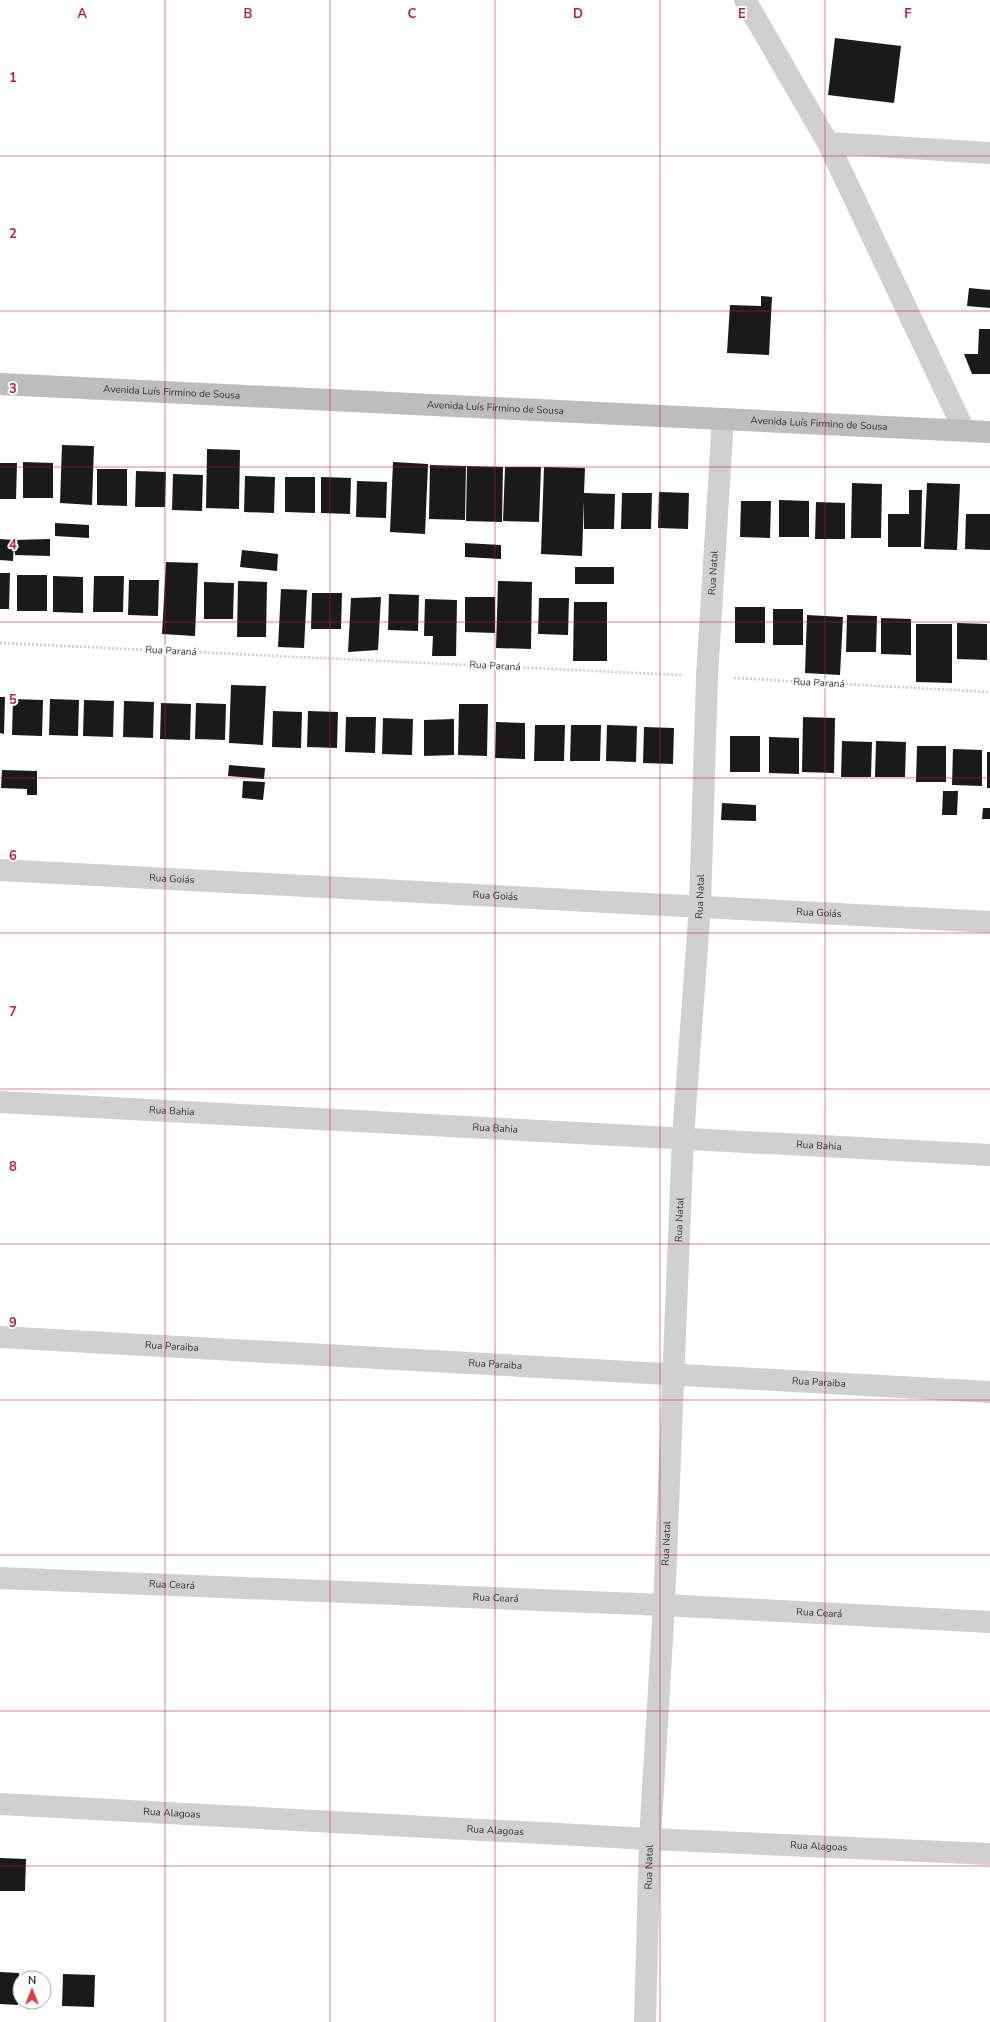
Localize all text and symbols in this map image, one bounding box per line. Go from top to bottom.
text: A [77,5,87,23]
text: B [244,5,253,23]
text: C [408,5,417,23]
text: D [573,5,583,23]
text: E [738,5,746,23]
text: F [904,5,912,23]
text: 1 [9,69,17,87]
text: 2 [9,225,17,243]
text: 3 [9,380,17,398]
street label: Avenida Luís Firmino de Sousa [103,382,241,403]
street label: Avenida Luís Firmino de Sousa [427,398,564,418]
street label: Avenida Luís Firmino de Sousa [750,413,888,434]
text: 4 [9,536,17,554]
street label: Rua Natal [705,550,722,596]
street label: Rua Paraná [145,643,197,659]
street label: Rua Paraná [469,658,521,674]
street label: Rua Paraná [793,675,845,691]
text: 5 [9,691,17,709]
text: 6 [9,847,17,865]
street label: Rua Goiás [149,871,195,887]
street label: Rua Natal [692,874,708,919]
street label: Rua Goiás [472,888,519,904]
street label: Rua Goiás [796,905,842,921]
text: 7 [9,1003,17,1021]
street label: Rua Bahia [149,1103,195,1119]
street label: Rua Bahia [472,1120,518,1137]
street label: Rua Bahia [796,1138,842,1154]
text: 8 [9,1158,17,1176]
street label: Rua Natal [672,1197,688,1242]
text: 9 [9,1314,17,1332]
street label: Rua Paraiba [144,1338,199,1355]
street label: Rua Paraiba [468,1356,523,1373]
street label: Rua Paraiba [791,1374,846,1391]
street label: Rua Natal [659,1521,674,1566]
street label: Rua Ceará [149,1577,195,1593]
street label: Rua Ceará [472,1590,519,1606]
street label: Rua Ceará [796,1605,843,1621]
street label: Rua Alagoas [143,1805,201,1822]
street label: Rua Alagoas [466,1822,524,1839]
street label: Rua Alagoas [790,1838,848,1855]
street label: Rua Natal [642,1844,657,1890]
north arrow [12,1970,52,2010]
text: N [28,1973,36,1988]

